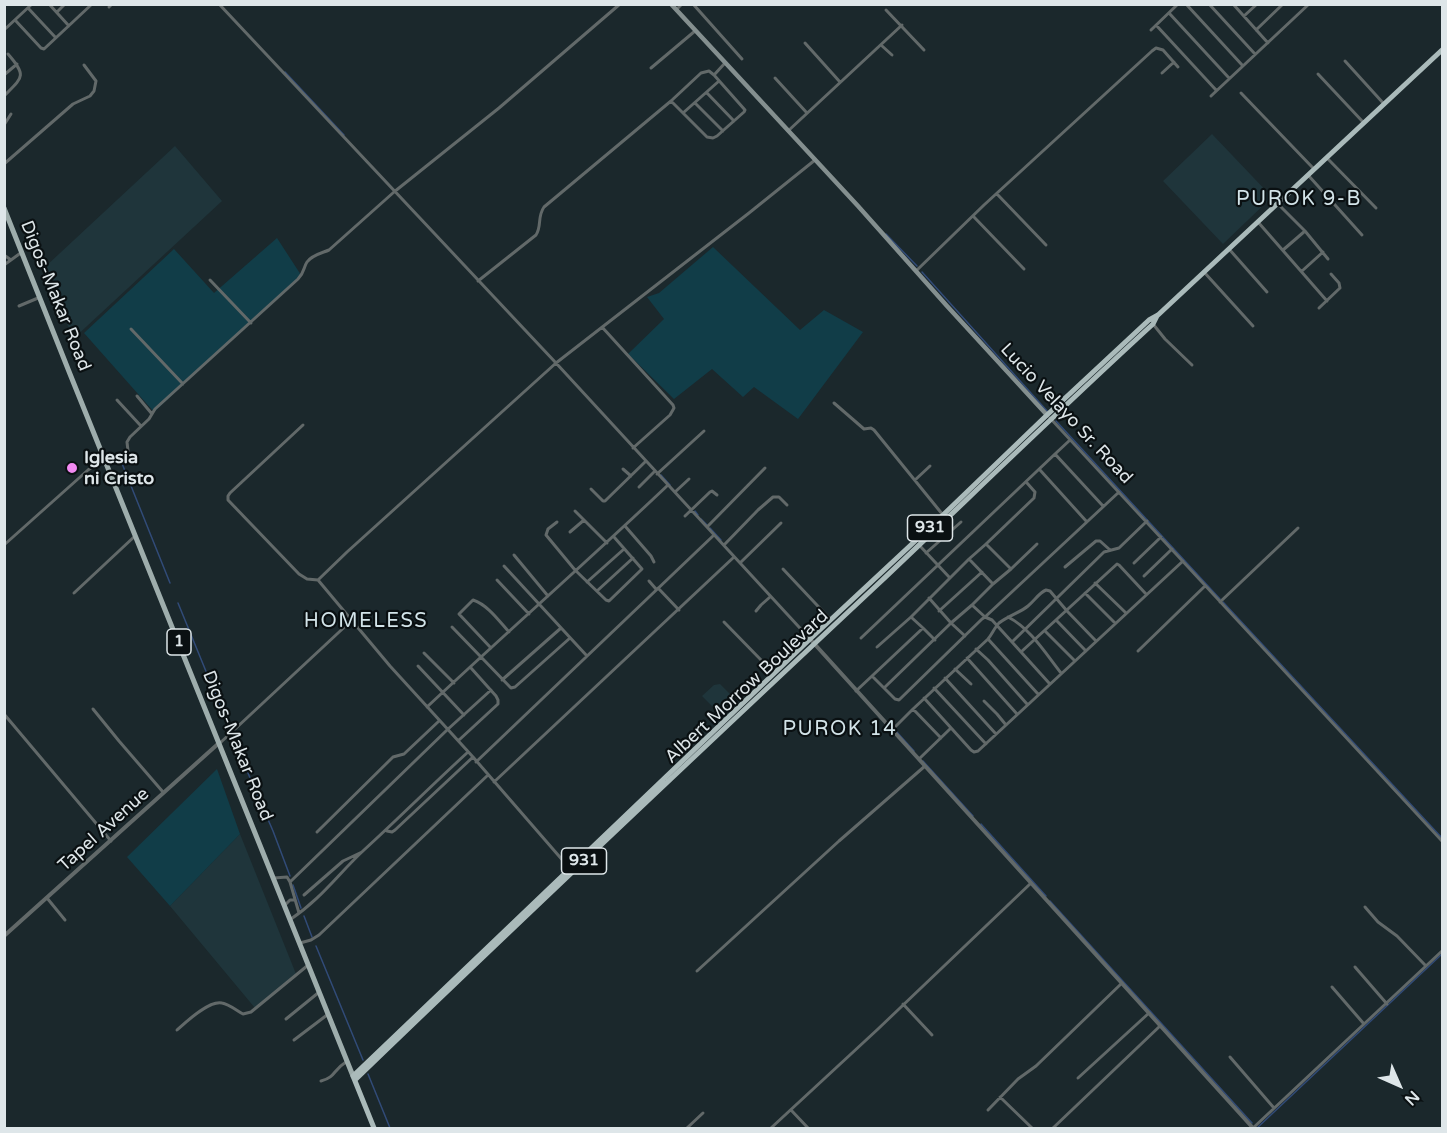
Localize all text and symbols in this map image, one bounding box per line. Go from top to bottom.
district label: PUROK 9-B [1236,188,1362,212]
street label: Digos-Makar Road [15,218,95,374]
street label: Lucio Velayo Sr. Road [995,339,1137,489]
place label: Iglesia ni Cristo [84,447,154,490]
marker: Iglesia ni Cristo [65,461,79,475]
road number: 931 [908,515,952,541]
street label: Albert Morrow Boulevard [661,606,833,768]
district label: HOMELESS [304,610,428,634]
road number: 1 [167,629,191,655]
street label: Digos-Makar Road [197,668,277,824]
district label: PUROK 14 [783,718,897,742]
street label: Tapel Avenue [54,784,154,876]
road number: 931 [562,848,606,874]
north arrow [1369,1055,1429,1115]
text: N [1400,1086,1423,1109]

